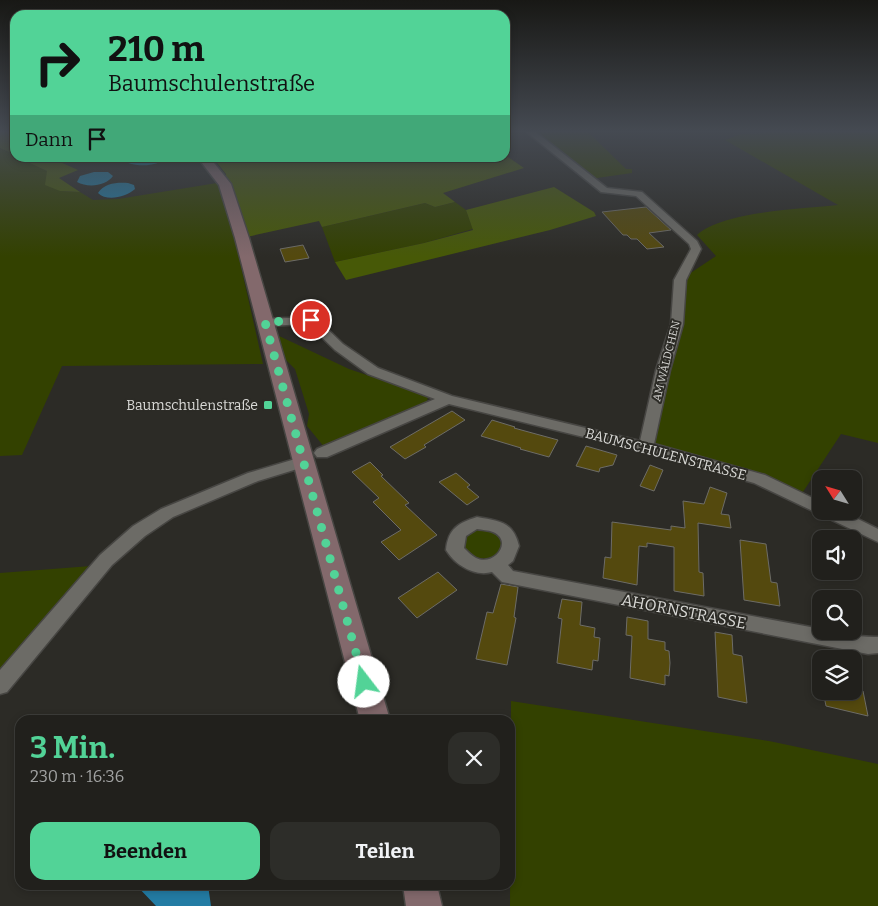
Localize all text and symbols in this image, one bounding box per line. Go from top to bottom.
text: 210 m [108,28,205,70]
icon: right [25,30,90,95]
text: Baumschulenstraße [108,70,315,97]
icon: arrive [83,125,111,153]
text: Dann [25,128,73,151]
pin [290,299,332,341]
icon: arrive [297,306,325,334]
street label: AM WÄLDCHEN [650,319,683,403]
place label: Baumschulenstraße [126,397,258,414]
marker: Baumschulenstraße [262,399,274,411]
street label: BAUMSCHULENSTRASSE [584,425,748,484]
north arrow [812,470,862,520]
map controls [812,470,862,700]
button: sound [812,530,862,580]
street label: AHORNSTRASSE [620,590,748,633]
button: search [812,590,862,640]
button: layers [812,650,862,700]
position arrow [337,655,389,707]
text: 3 Min. [30,730,115,766]
button: close [448,732,500,784]
text: 230 m · 16:36 [30,767,124,786]
button: Beenden [30,822,260,880]
button: Teilen [270,822,500,880]

